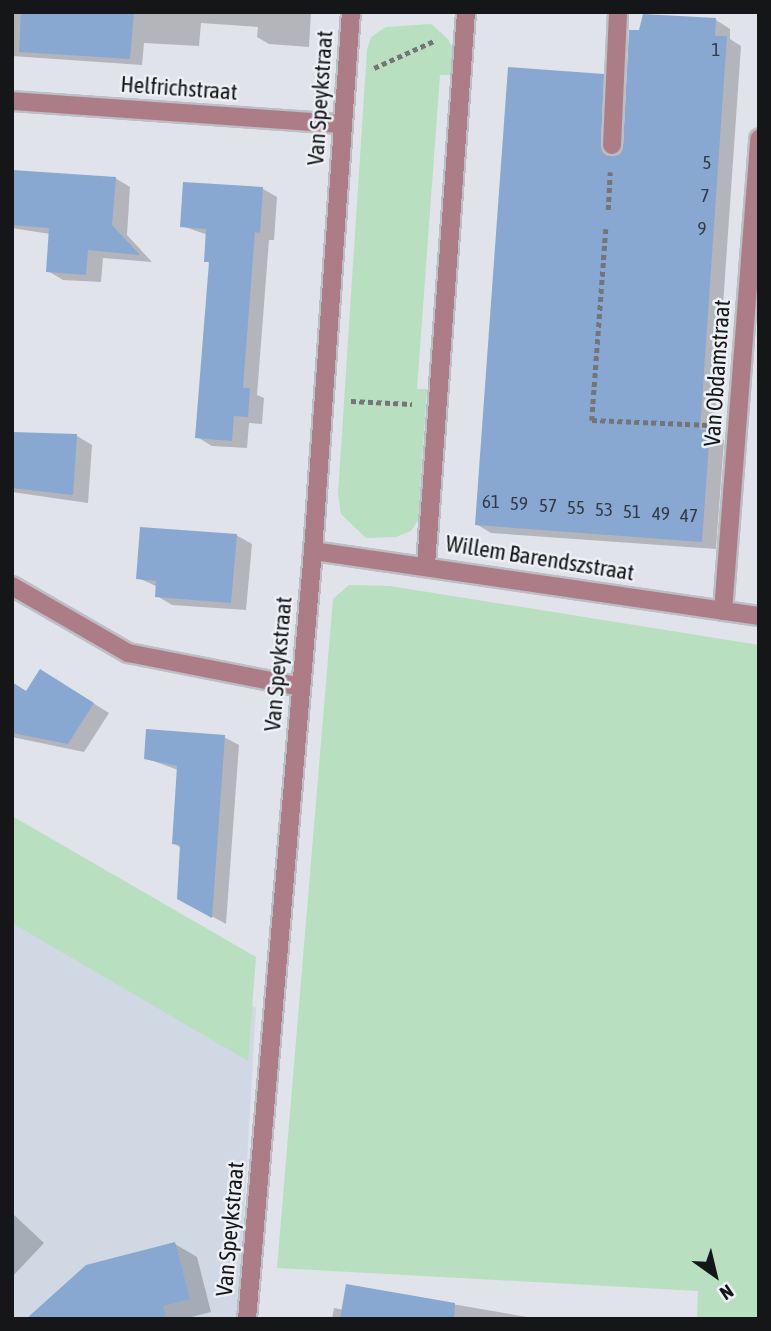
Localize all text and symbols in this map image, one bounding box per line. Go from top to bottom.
street label: Van Speykstraat [302,30,338,166]
house number: 1 [712,39,720,61]
street label: Helfrichstraat [120,70,238,106]
house number: 5 [703,152,711,174]
house number: 7 [701,185,709,207]
house number: 9 [698,218,706,240]
street label: Van Obdamstraat [698,299,736,447]
house number: 61 [482,491,500,513]
house number: 59 [510,493,528,515]
house number: 57 [539,495,557,517]
house number: 55 [567,497,585,519]
house number: 53 [595,499,613,521]
house number: 51 [623,501,641,523]
house number: 49 [652,503,670,525]
house number: 47 [680,505,698,527]
street label: Willem Barendszstraat [444,529,636,587]
street label: Van Speykstraat [258,596,298,732]
street label: Van Speykstraat [210,1161,250,1297]
north arrow [680,1240,750,1310]
text: N [716,1280,738,1305]

